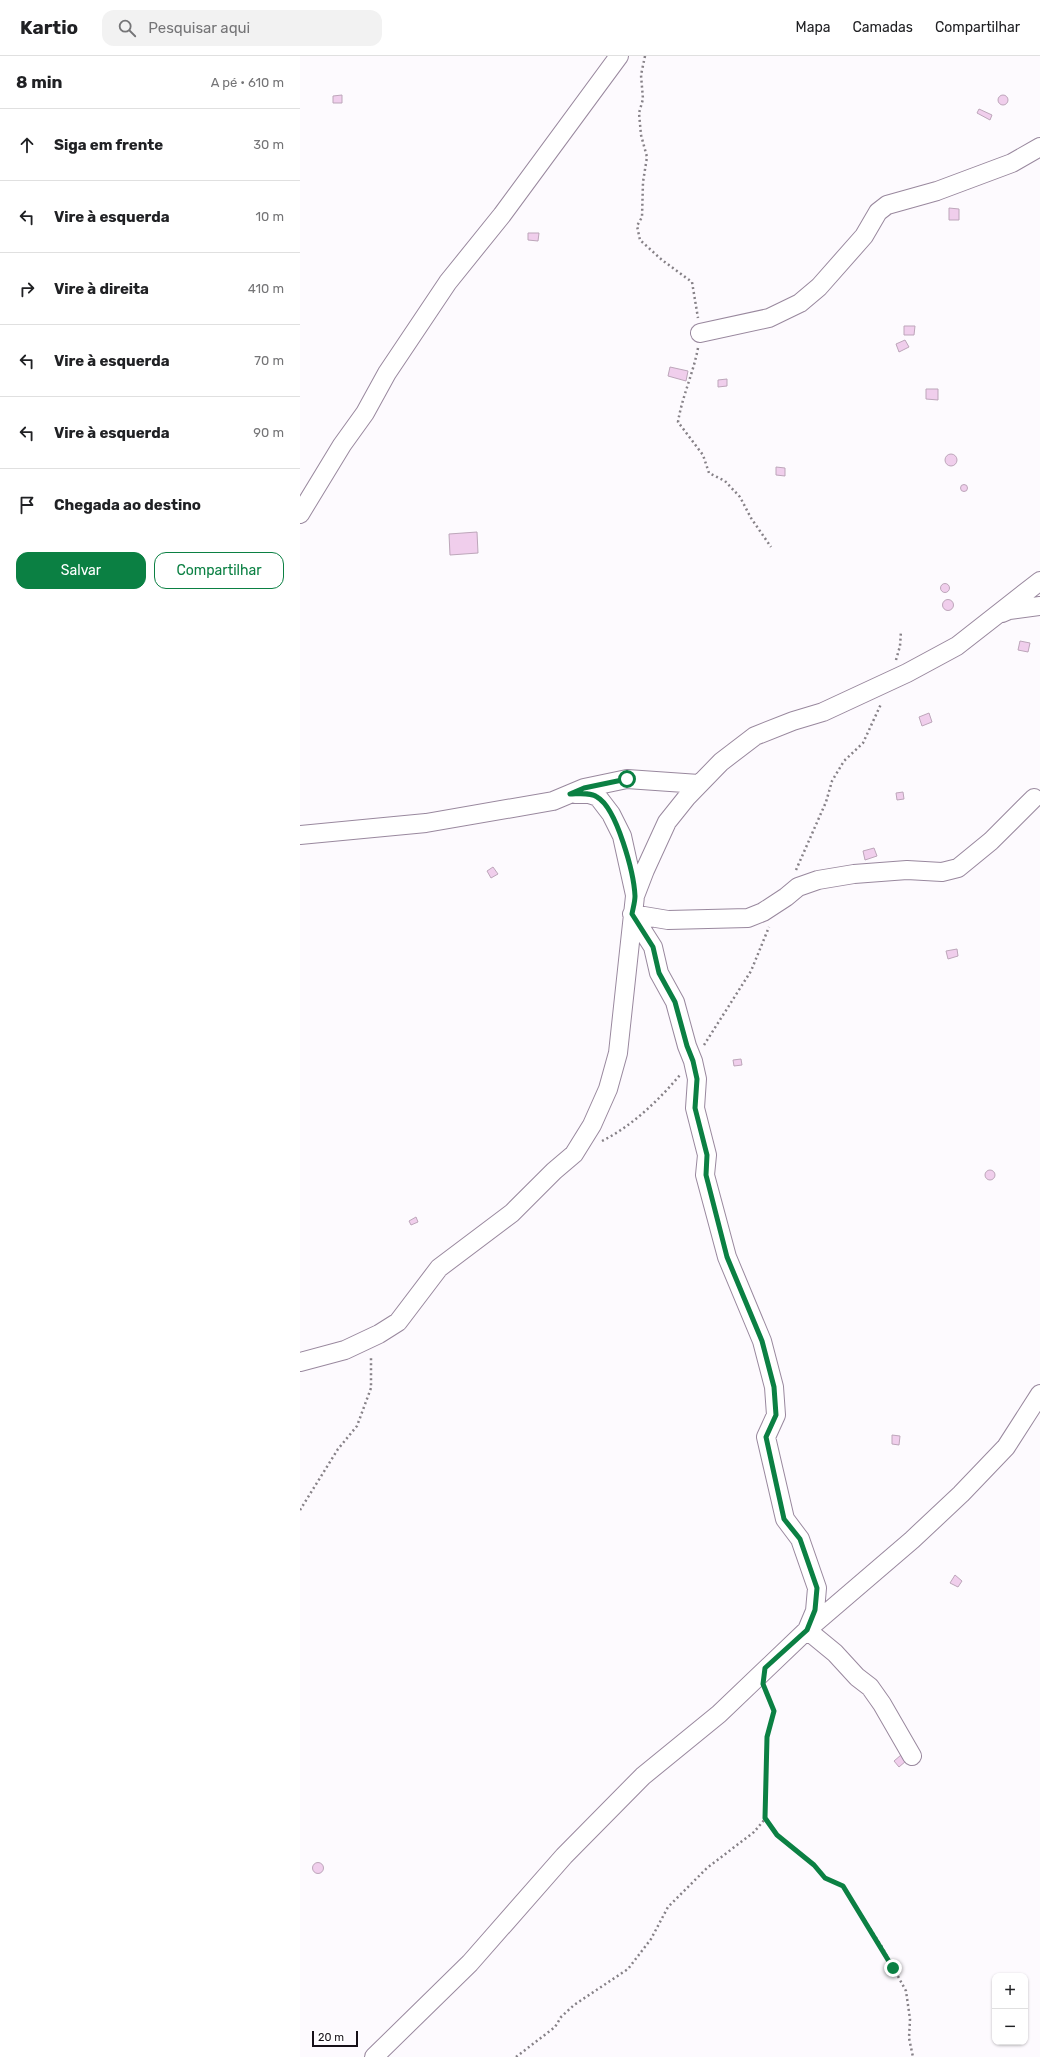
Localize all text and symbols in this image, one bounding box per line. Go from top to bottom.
search box [102,10,382,46]
text: Kartio [20,16,78,39]
icon: search [116,17,138,39]
text: Pesquisar aqui [148,19,250,37]
text: Mapa [796,19,831,36]
text: Camadas [853,19,913,36]
text: Compartilhar [935,19,1020,36]
text: 8 min [16,72,63,92]
text: A pé · 610 m [211,75,284,90]
icon: ahead [16,134,38,156]
text: Siga em frente [54,136,163,154]
text: 30 m [253,137,284,152]
icon: left [16,206,38,228]
text: Vire à esquerda [54,208,170,226]
text: 10 m [255,209,284,224]
icon: right [16,278,38,300]
text: Vire à direita [54,280,149,298]
text: 410 m [248,281,284,296]
icon: left [16,350,38,372]
text: Vire à esquerda [54,352,170,370]
text: 70 m [254,353,284,368]
icon: left [16,422,38,444]
text: Vire à esquerda [54,424,170,442]
text: 90 m [253,425,284,440]
icon: arrive [16,494,38,516]
text: Chegada ao destino [54,496,201,514]
button: Salvar [16,552,146,589]
button: Compartilhar [154,552,284,589]
route start [618,770,636,788]
route end [884,1959,902,1977]
map controls [992,1973,1028,2045]
button: + [992,1973,1028,2009]
button: − [992,2009,1028,2045]
scale bar [312,2029,358,2048]
text: 20 m [318,2031,344,2044]

